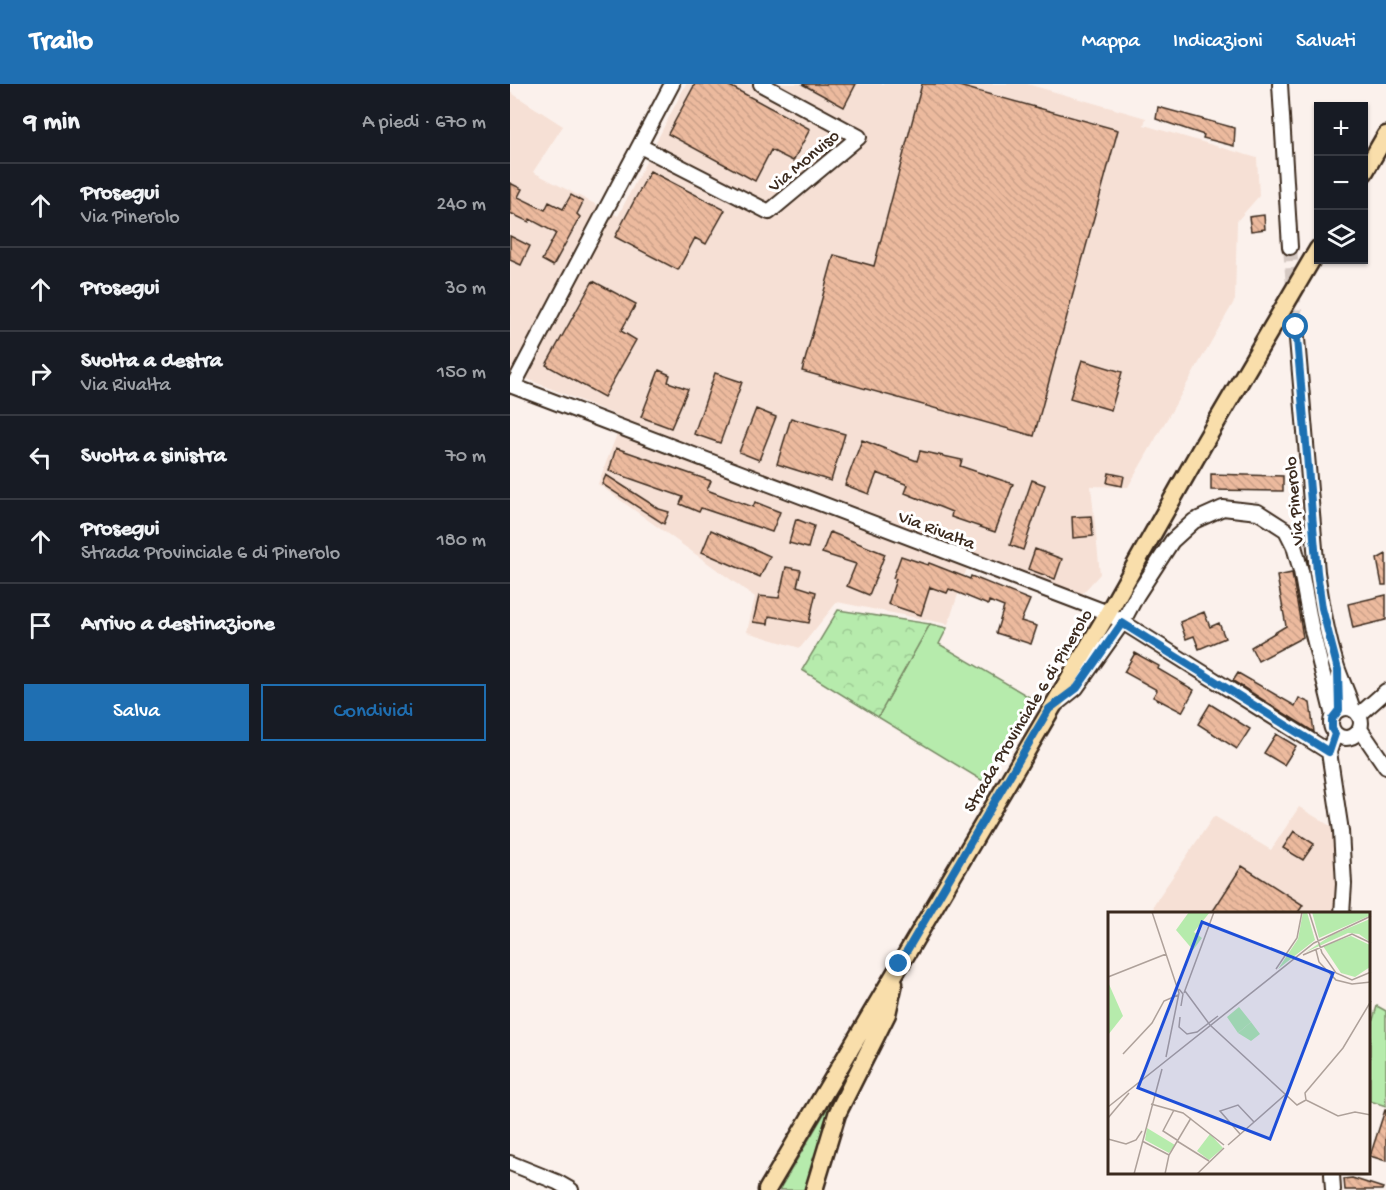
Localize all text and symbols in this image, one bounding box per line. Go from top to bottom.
text: Trailo [30,26,93,59]
text: Mappa [1081,30,1140,55]
text: Indicazioni [1173,30,1263,55]
text: Salvati [1296,30,1356,55]
map controls [1314,102,1368,264]
button: + [1314,102,1368,156]
text: 9 min [24,108,80,139]
text: A piedi · 670 m [362,112,486,135]
street label: Via Monviso [764,126,844,198]
button: − [1314,156,1368,210]
text: Prosegui [81,181,159,207]
icon: ahead [24,189,57,222]
text: 240 m [436,194,486,217]
text: Via Pinerolo [81,207,180,230]
button: layers [1314,210,1368,264]
icon: ahead [24,273,57,306]
text: Prosegui [81,276,159,302]
text: 30 m [445,278,486,301]
route start [1282,313,1308,339]
text: Svolta a destra [81,349,222,375]
icon: right [24,357,57,390]
text: 150 m [437,362,486,385]
text: Via Rivalta [81,375,171,398]
icon: left [24,441,57,474]
text: Svolta a sinistra [81,444,226,470]
text: 70 m [445,446,486,469]
street label: Via Pinerolo [1281,456,1310,547]
street label: Via Rivalta [894,507,978,556]
text: Prosegui [81,517,159,543]
icon: ahead [24,525,57,558]
text: 180 m [437,530,486,553]
text: Strada Provinciale 6 di Pinerolo [81,543,340,566]
street label: Strada Provinciale 6 di Pinerolo [960,606,1098,817]
icon: arrive [24,609,57,642]
text: Arrivo a destinazione [81,612,275,638]
button: Salva [24,684,249,741]
button: Condividi [261,684,486,741]
inset map [1108,912,1371,1175]
route end [885,950,911,976]

